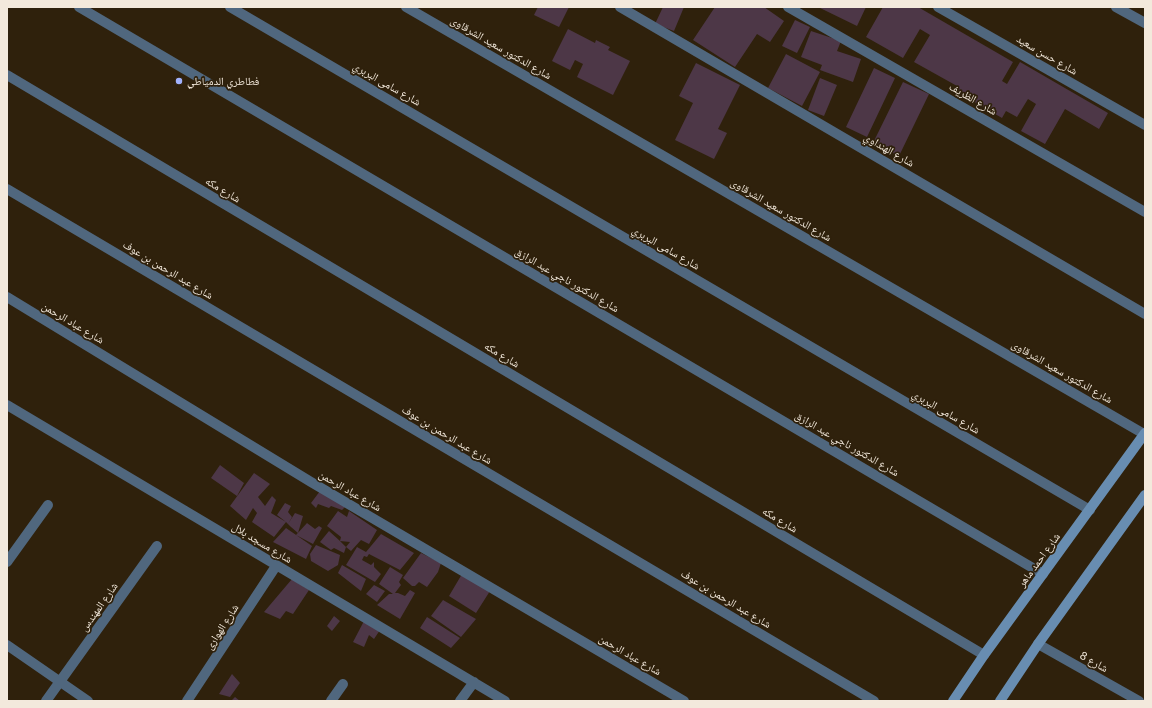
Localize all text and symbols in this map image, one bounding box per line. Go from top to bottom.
street label: شارع الدكتور سعيد الشرقاوى [448,14,554,82]
street label: شارع حسن سعيد [1014,32,1080,78]
street label: شارع سامى البربري [351,59,423,109]
place label: فطاطري الدمياطي [187,74,259,88]
marker: فطاطري الدمياطي [174,76,184,86]
street label: شارع الظريف [947,80,999,118]
street label: شارع الهنداوي [862,130,916,170]
street label: شارع مكه [203,174,243,206]
street label: شارع الدكتور سعيد الشرقاوى [728,176,834,244]
street label: شارع سامى البربري [630,223,702,273]
street label: شارع عبد الرحمن بن عوف [120,238,216,302]
street label: شارع الدكتور ناجي عبد الرازق [513,245,621,315]
street label: شارع عباد الرحمن [40,299,106,347]
street label: شارع الدكتور سعيد الشرقاوى [1009,338,1115,406]
street label: شارع مكه [482,339,522,371]
street label: شارع سامى البربري [910,387,982,437]
street label: شارع عبد الرحمن بن عوف [399,403,495,467]
street label: شارع الدكتور ناجي عبد الرازق [793,409,901,479]
street label: شارع عباد الرحمن [316,468,384,514]
street label: شارع مكه [760,504,800,536]
street label: شارع مسجد بلال [230,520,294,566]
street label: شارع احمد ماهر [1015,530,1063,590]
street label: شارع عبد الرحمن بن عوف [678,567,774,631]
street label: شارع المهندس [77,580,121,634]
street label: شارع الهوارى [202,602,242,652]
street label: شارع عباد الرحمن [596,632,664,678]
street label: شارع 8 [1078,649,1110,675]

